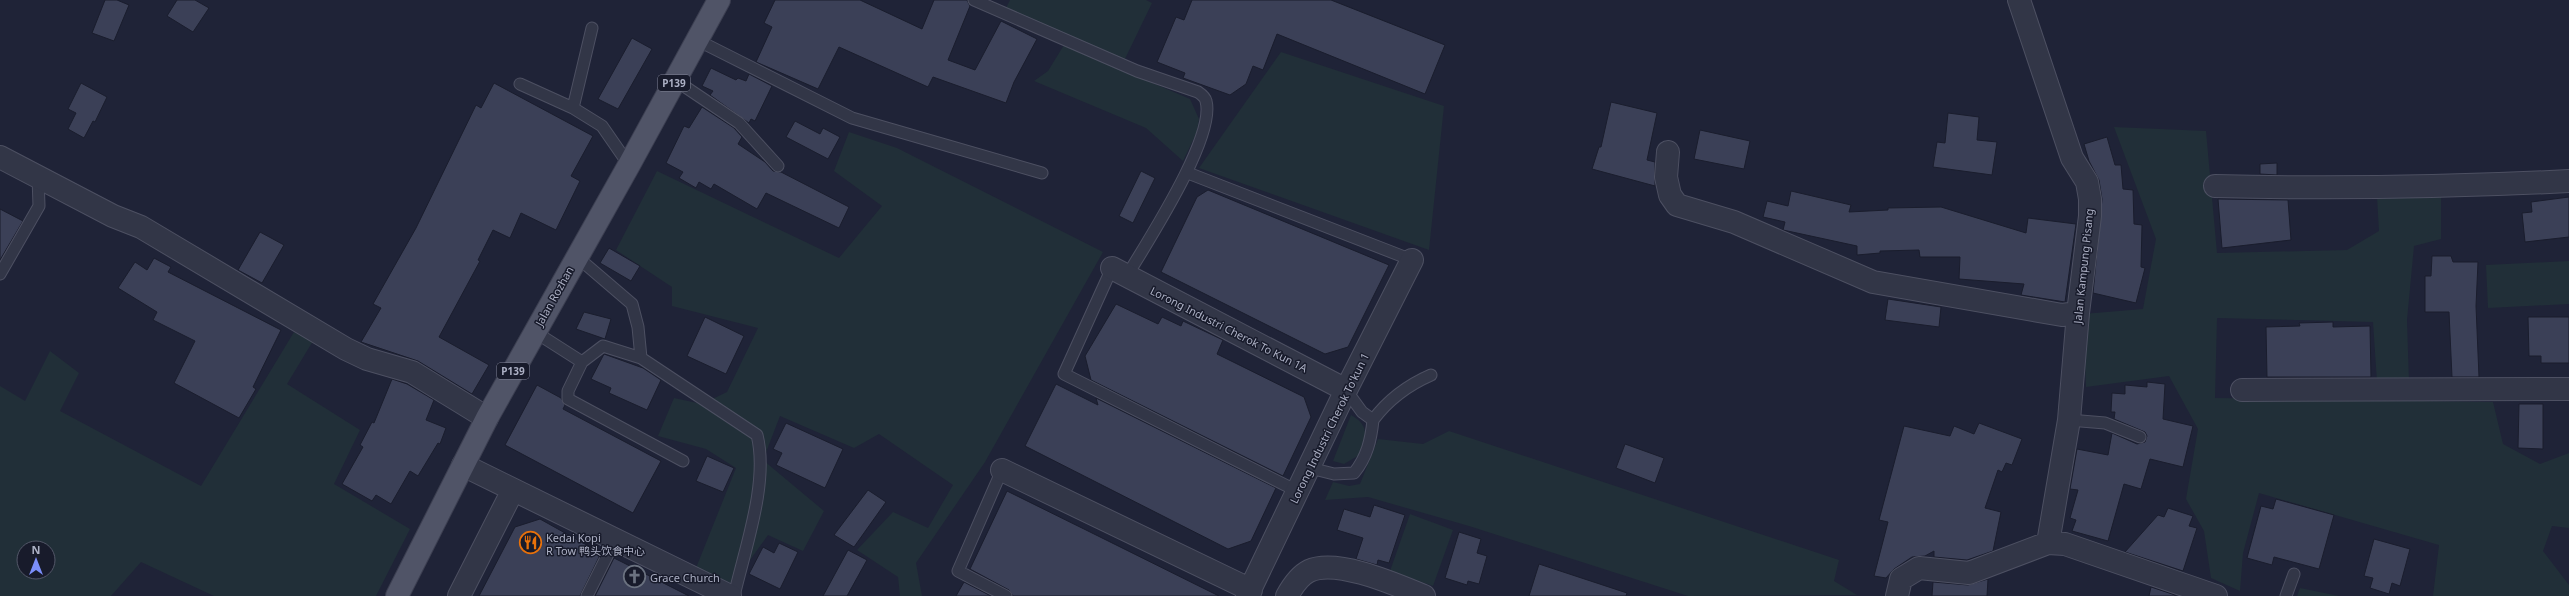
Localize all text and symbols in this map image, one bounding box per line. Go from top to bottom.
road number: P139 [658,75,690,91]
street label: Jalan Kampung Pisang [2069,208,2097,325]
street label: Jalan Rozhan [531,263,577,329]
street label: Lorong Industri Cherok To Kun 1A [1148,283,1311,376]
street label: Lorong Industri Cherok To'kun 1 [1286,350,1372,506]
road number: P139 [497,363,529,379]
restaurant icon: Kedai Kopi R Tow 鸭头饮食中心 [517,530,543,556]
place label: Kedai Kopi R Tow 鸭头饮食中心 [546,530,645,558]
north arrow [16,540,56,580]
text: N [32,542,40,557]
church icon: Grace Church [621,564,647,590]
place label: Grace Church [650,570,720,585]

